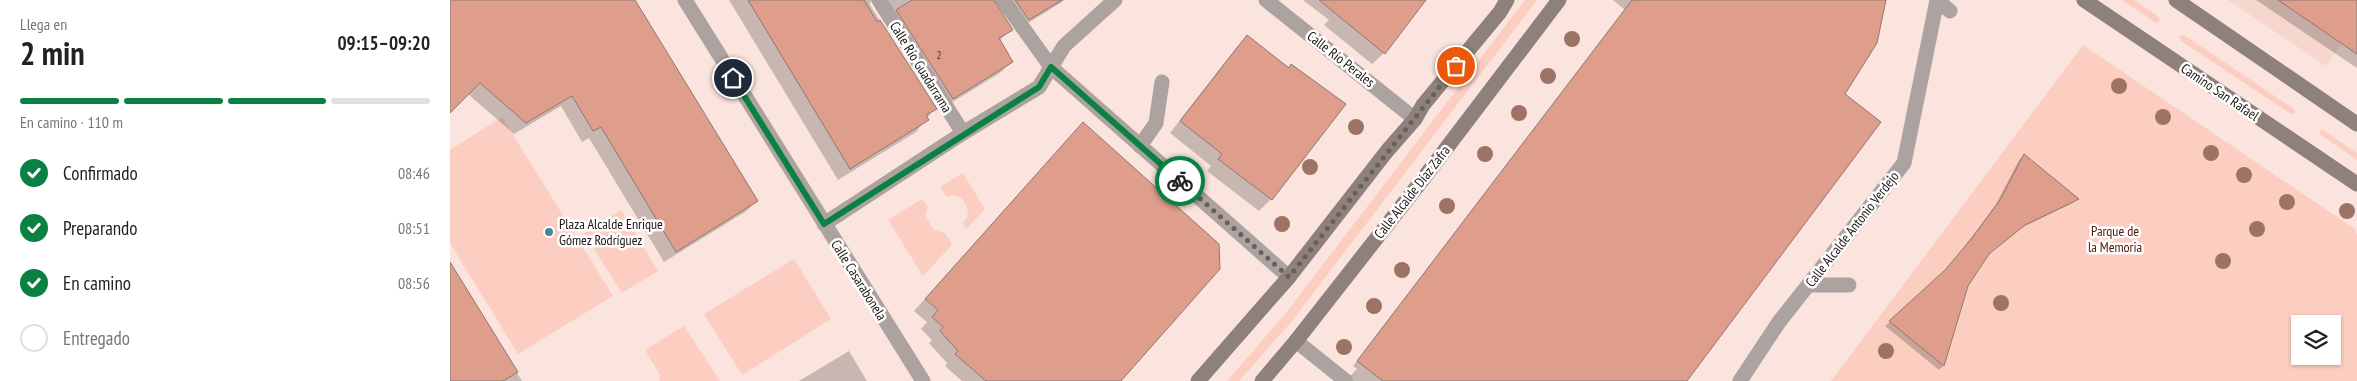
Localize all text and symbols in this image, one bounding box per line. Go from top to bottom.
text: Llega en [20,14,67,34]
street label: Calle Río Guadarrama [886,18,956,116]
street label: Calle Río Perales [1304,27,1379,91]
text: 09:15–09:20 [337,31,430,55]
text: 2 min [20,32,85,74]
pin [1435,45,1477,87]
house number: 2 [937,48,942,62]
icon: bag [1442,52,1470,80]
pin [712,57,754,99]
street label: Camino San Rafael [2177,59,2263,125]
icon: home [719,64,747,92]
text: En camino · 110 m [20,112,123,132]
street label: Calle Alcalde Díaz Zafra [1370,142,1454,242]
courier [1155,156,1205,206]
icon: check [20,159,48,187]
text: Confirmado [63,161,138,185]
text: 08:46 [398,163,430,183]
icon: bike [1166,167,1194,195]
street label: Calle Alcalde Antonio Verdejo [1801,168,1903,290]
icon: check [20,214,48,242]
place label: Plaza Alcalde Enrique Gómez Rodríguez [559,215,663,249]
text: Preparando [63,216,138,240]
text: 08:51 [398,218,430,238]
park label: Parque de la Memoria [2088,222,2142,256]
marker: Plaza Alcalde Enrique Gómez Rodríguez [543,226,555,238]
street label: Calle Casarabonela [827,236,891,324]
icon: check [20,269,48,297]
text: En camino [63,271,131,295]
text: 08:56 [398,273,430,293]
map controls [2291,315,2341,365]
button: layers [2291,315,2341,365]
text: Entregado [63,326,130,350]

